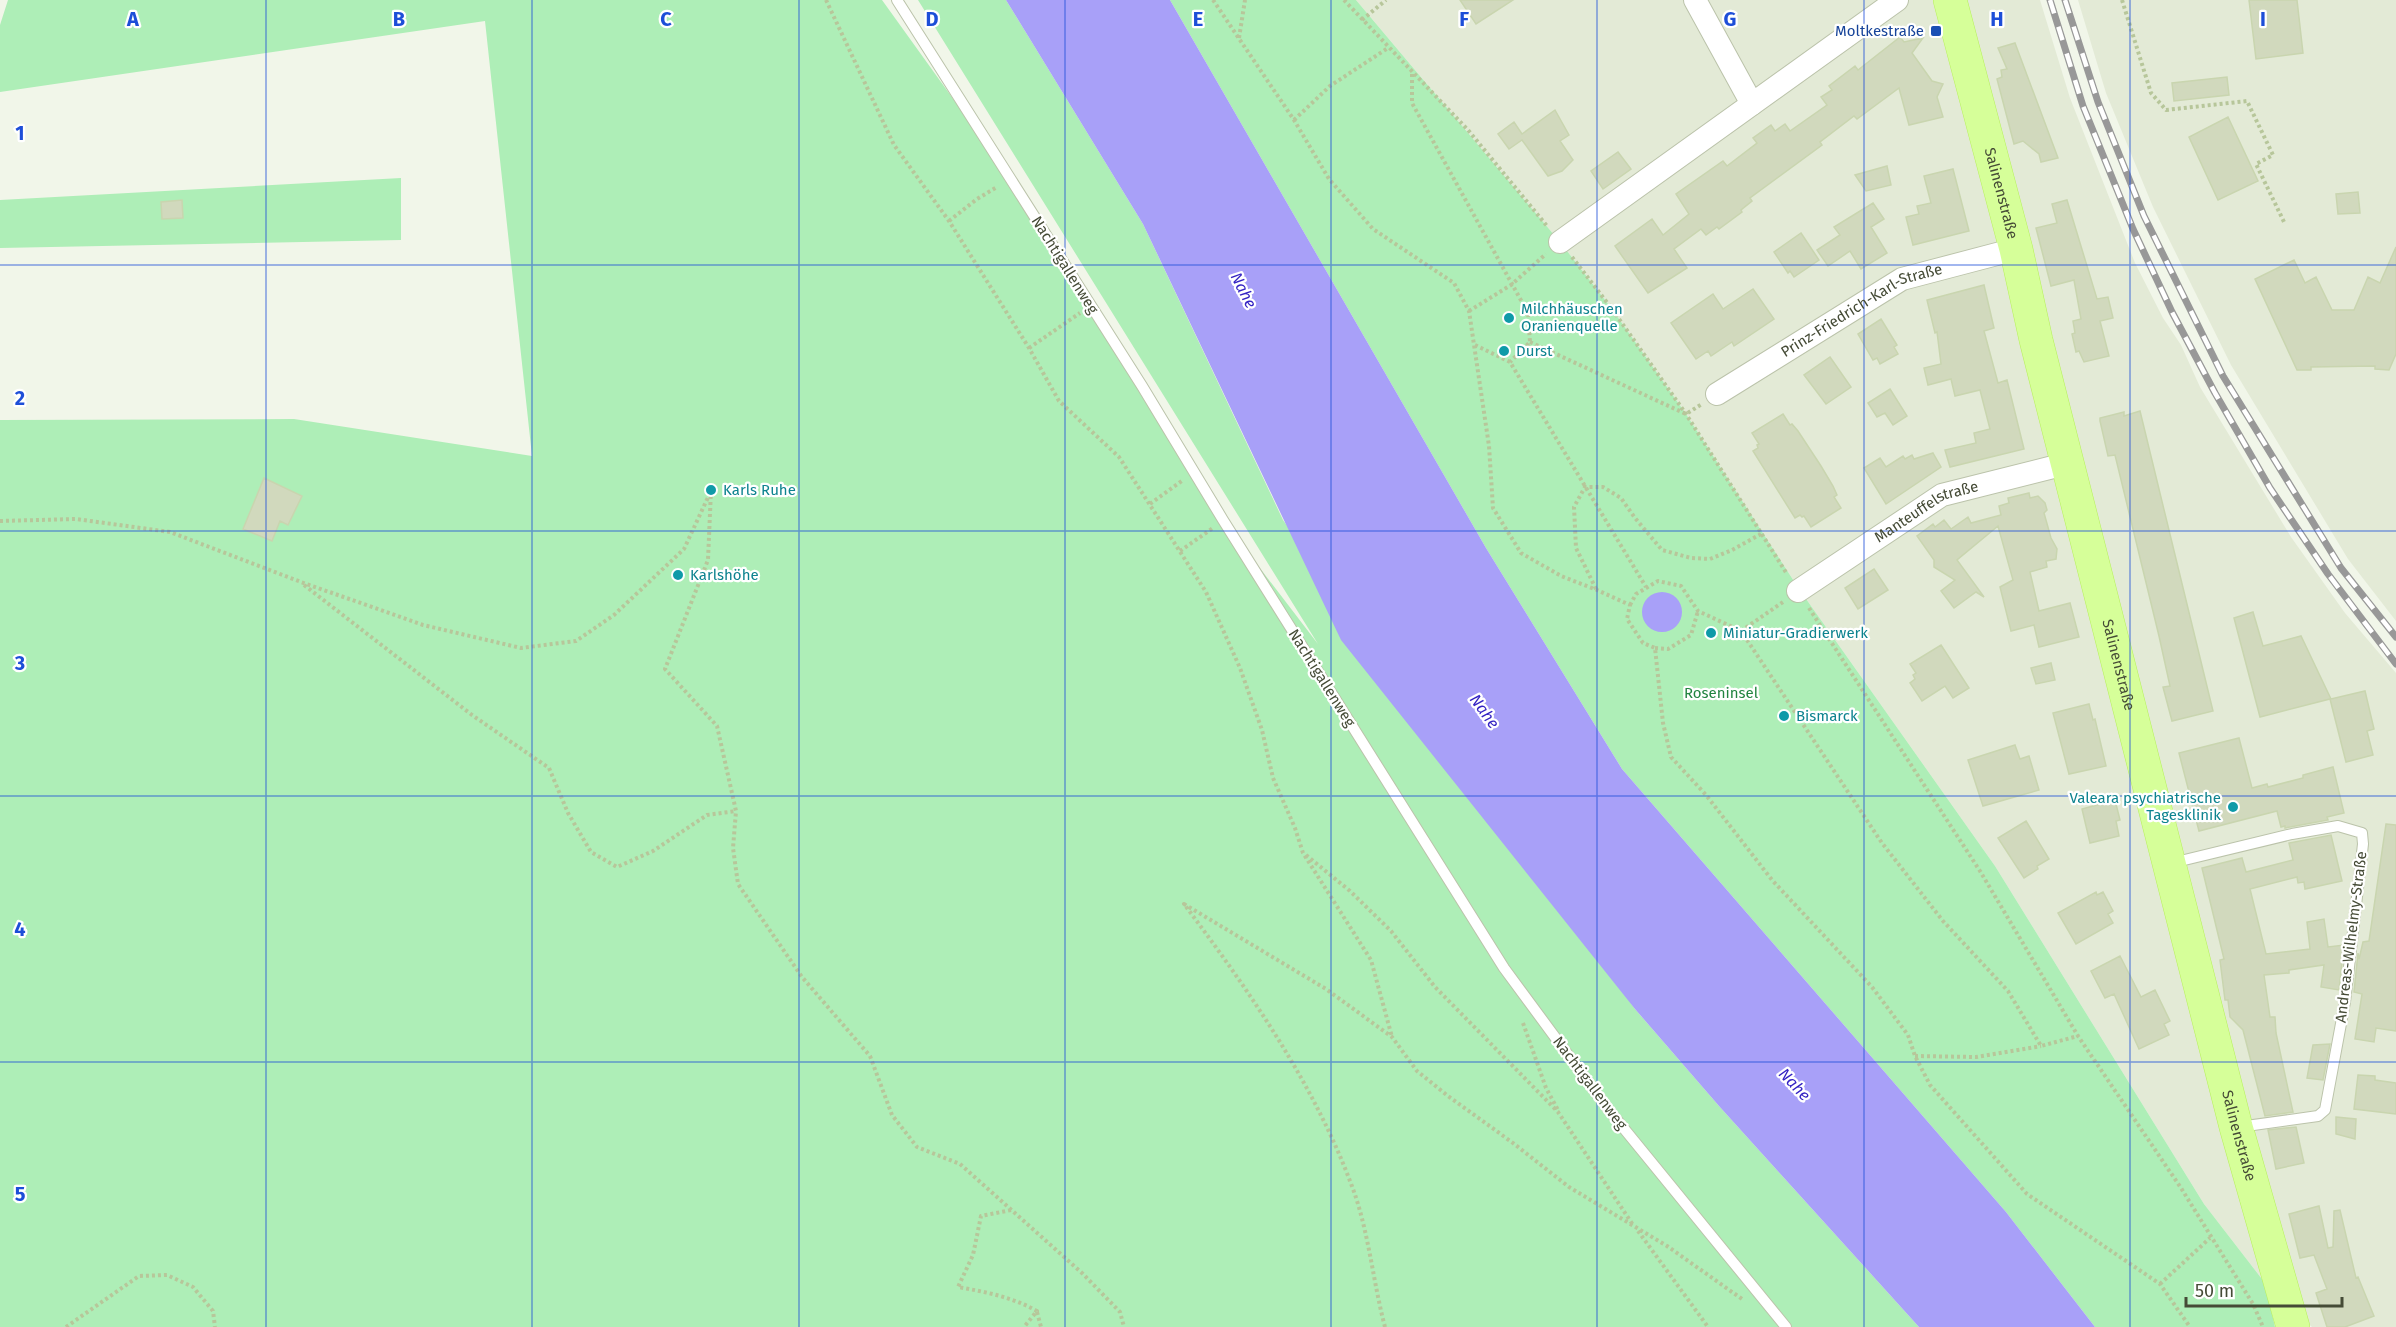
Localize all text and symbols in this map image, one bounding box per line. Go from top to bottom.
text: A [126,7,140,31]
text: B [393,7,405,31]
text: C [660,7,672,31]
text: D [925,7,939,31]
text: E [1193,7,1203,31]
text: F [1459,7,1469,31]
text: G [1724,7,1736,31]
text: H [1990,7,2004,31]
text: I [2260,7,2266,31]
place label: Moltkestraße [1835,22,1924,40]
marker: Moltkestraße [1929,24,1943,38]
text: 1 [15,121,25,145]
street label: Salinenstraße [1981,146,2022,241]
street label: Nachtigallenweg [1028,213,1102,317]
street label: Prinz-Friedrich-Karl-Straße [1778,260,1944,361]
water label: Nahe [1227,269,1261,311]
place label: Milchhäuschen Oranienquelle [1521,300,1623,335]
marker: Milchhäuschen Oranienquelle [1502,311,1516,325]
place label: Durst [1516,342,1553,360]
marker: Durst [1497,344,1511,358]
text: 2 [15,386,25,410]
street label: Manteuffelstraße [1871,477,1980,546]
place label: Karls Ruhe [723,481,796,499]
marker: Karls Ruhe [704,483,718,497]
place label: Karlshöhe [690,566,759,584]
marker: Karlshöhe [671,568,685,582]
street label: Salinenstraße [2098,617,2139,712]
place label: Miniatur-Gradierwerk [1723,624,1868,642]
street label: Nachtigallenweg [1285,626,1359,730]
marker: Miniatur-Gradierwerk [1704,626,1718,640]
text: 3 [14,651,25,675]
park label: Roseninsel [1684,684,1759,702]
water label: Nahe [1466,691,1503,732]
place label: Bismarck [1796,707,1858,725]
marker: Bismarck [1777,709,1791,723]
place label: Valeara psychiatrische Tagesklinik [2069,789,2221,824]
marker: Valeara psychiatrische Tagesklinik [2226,800,2240,814]
street label: Andreas-Wilhelmy-Straße [2332,850,2370,1024]
text: 4 [14,917,26,941]
street label: Nachtigallenweg [1549,1033,1631,1133]
water label: Nahe [1775,1064,1814,1105]
street label: Salinenstraße [2218,1088,2260,1183]
text: 5 [15,1182,26,1206]
scale bar [2186,1270,2342,1308]
text: 50 m [2195,1280,2234,1302]

